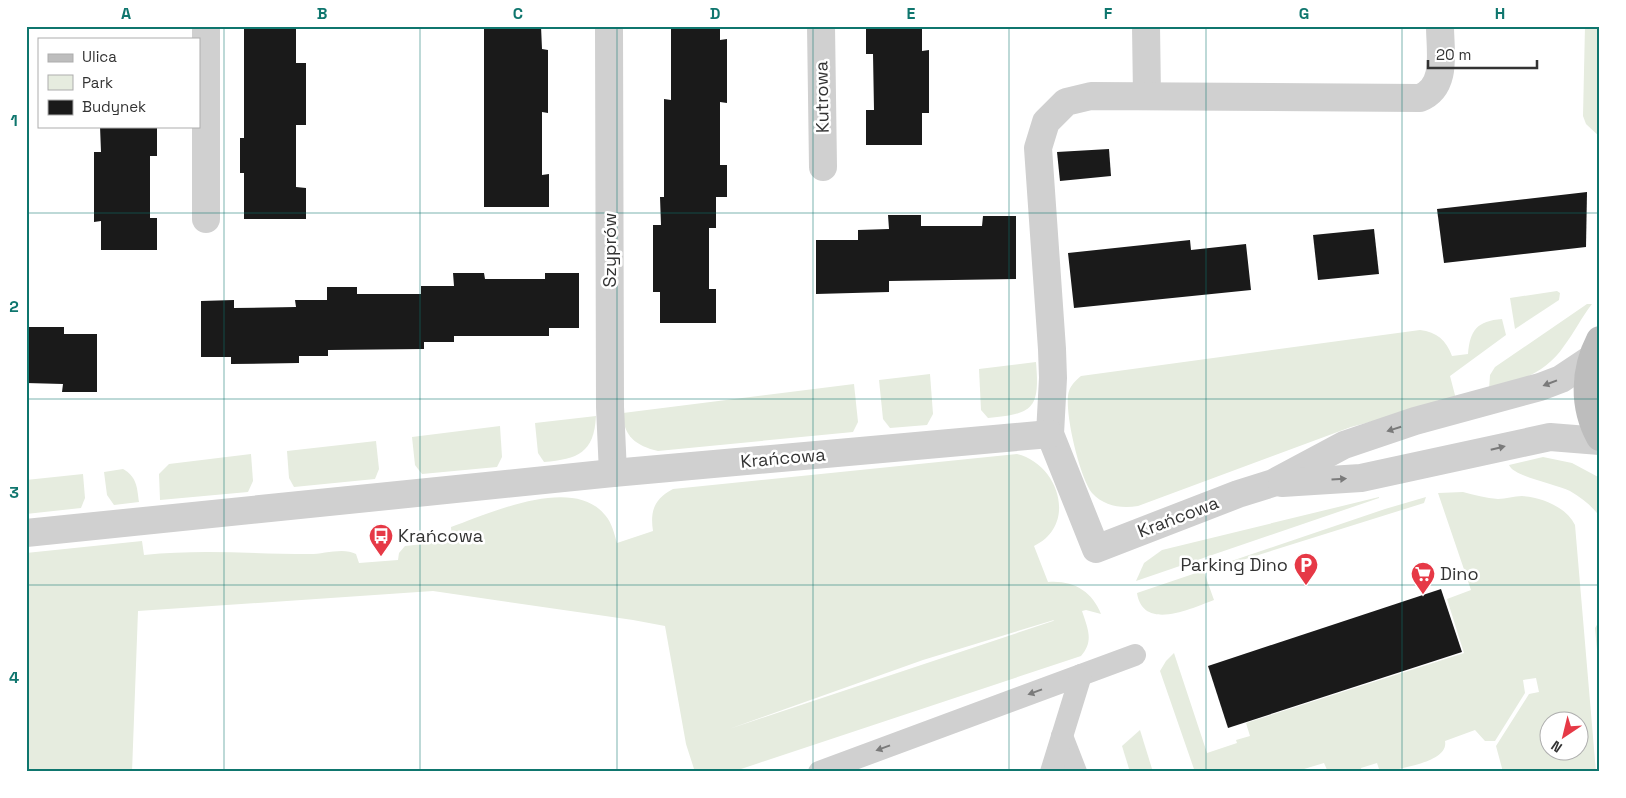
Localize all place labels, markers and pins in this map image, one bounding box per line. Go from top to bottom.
bus stop icon: Krańcowa [368,523,394,557]
place label: Krańcowa [398,524,483,547]
parking icon: Parking Dino [1293,552,1319,586]
place label: Parking Dino [1180,553,1288,576]
supermarket icon: Dino [1410,561,1436,595]
place label: Dino [1440,562,1479,585]

